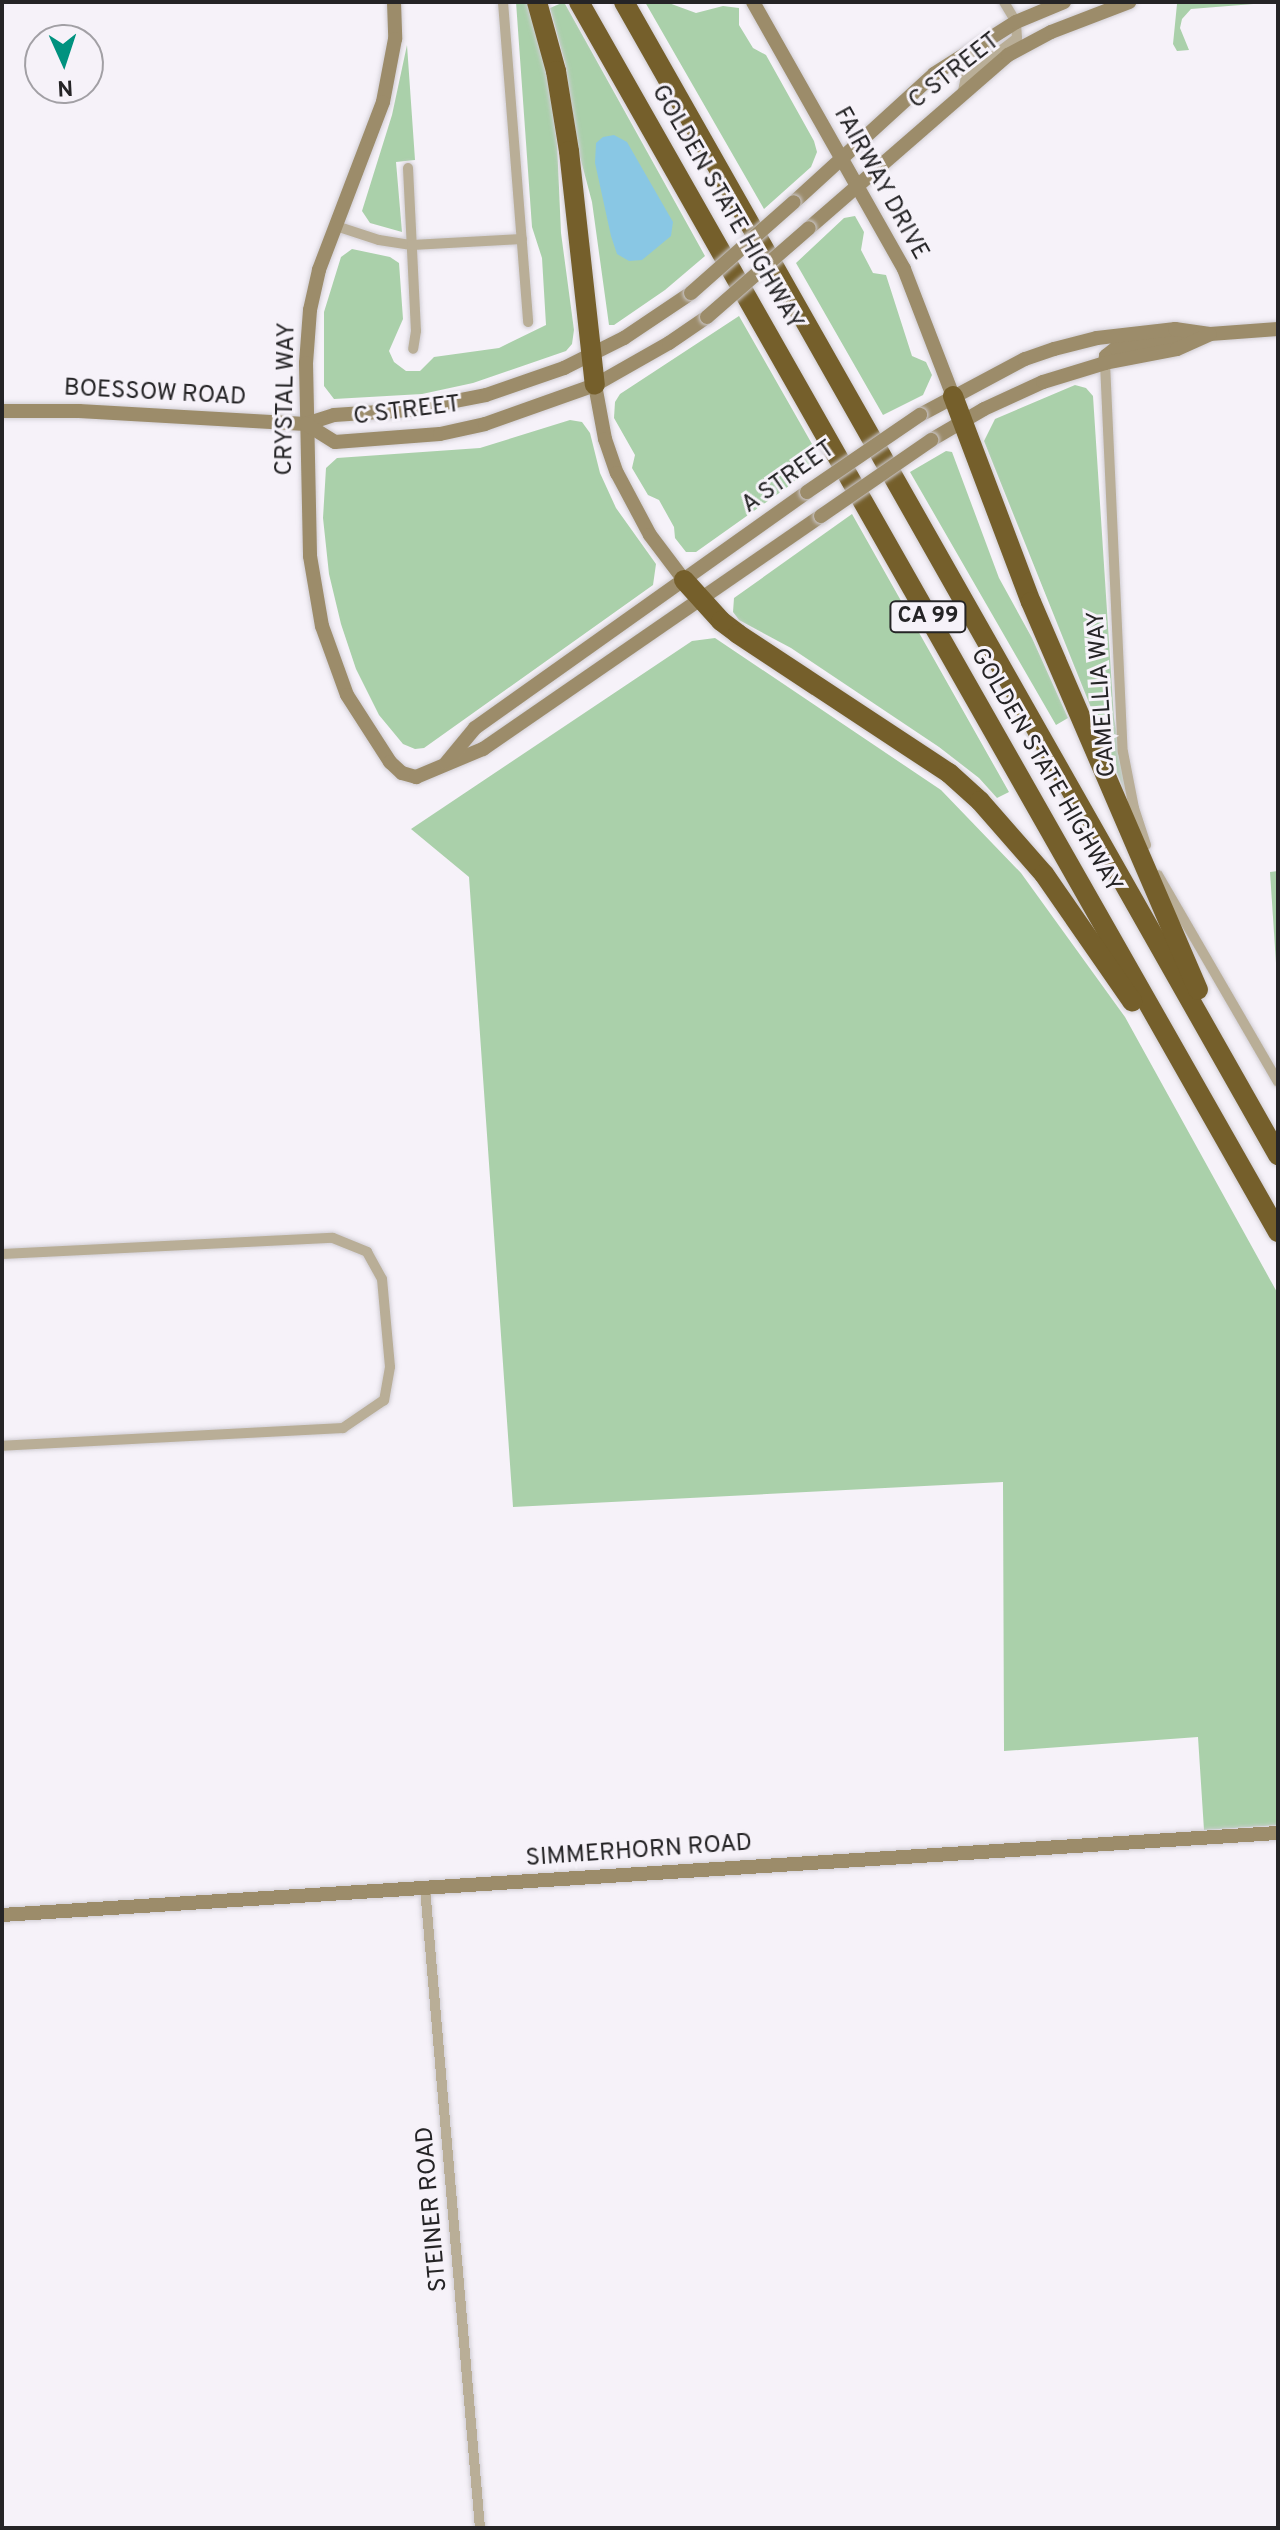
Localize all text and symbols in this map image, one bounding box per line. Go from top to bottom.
north arrow [24,24,104,104]
street label: C STREET [904,28,1006,116]
text: N [57,73,74,100]
street label: GOLDEN STATE HIGHWAY [644,80,808,336]
street label: FAIRWAY DRIVE [826,102,934,266]
street label: CRYSTAL WAY [271,322,303,476]
street label: BOESSOW ROAD [63,375,247,413]
street label: C STREET [352,391,462,433]
street label: A STREET [736,435,842,521]
road number: CA 99 [888,599,968,635]
street label: CAMELLIA WAY [1083,609,1123,779]
street label: GOLDEN STATE HIGHWAY [963,643,1127,899]
street label: SIMMERHORN ROAD [525,1830,753,1874]
street label: STEINER ROAD [411,2125,455,2293]

